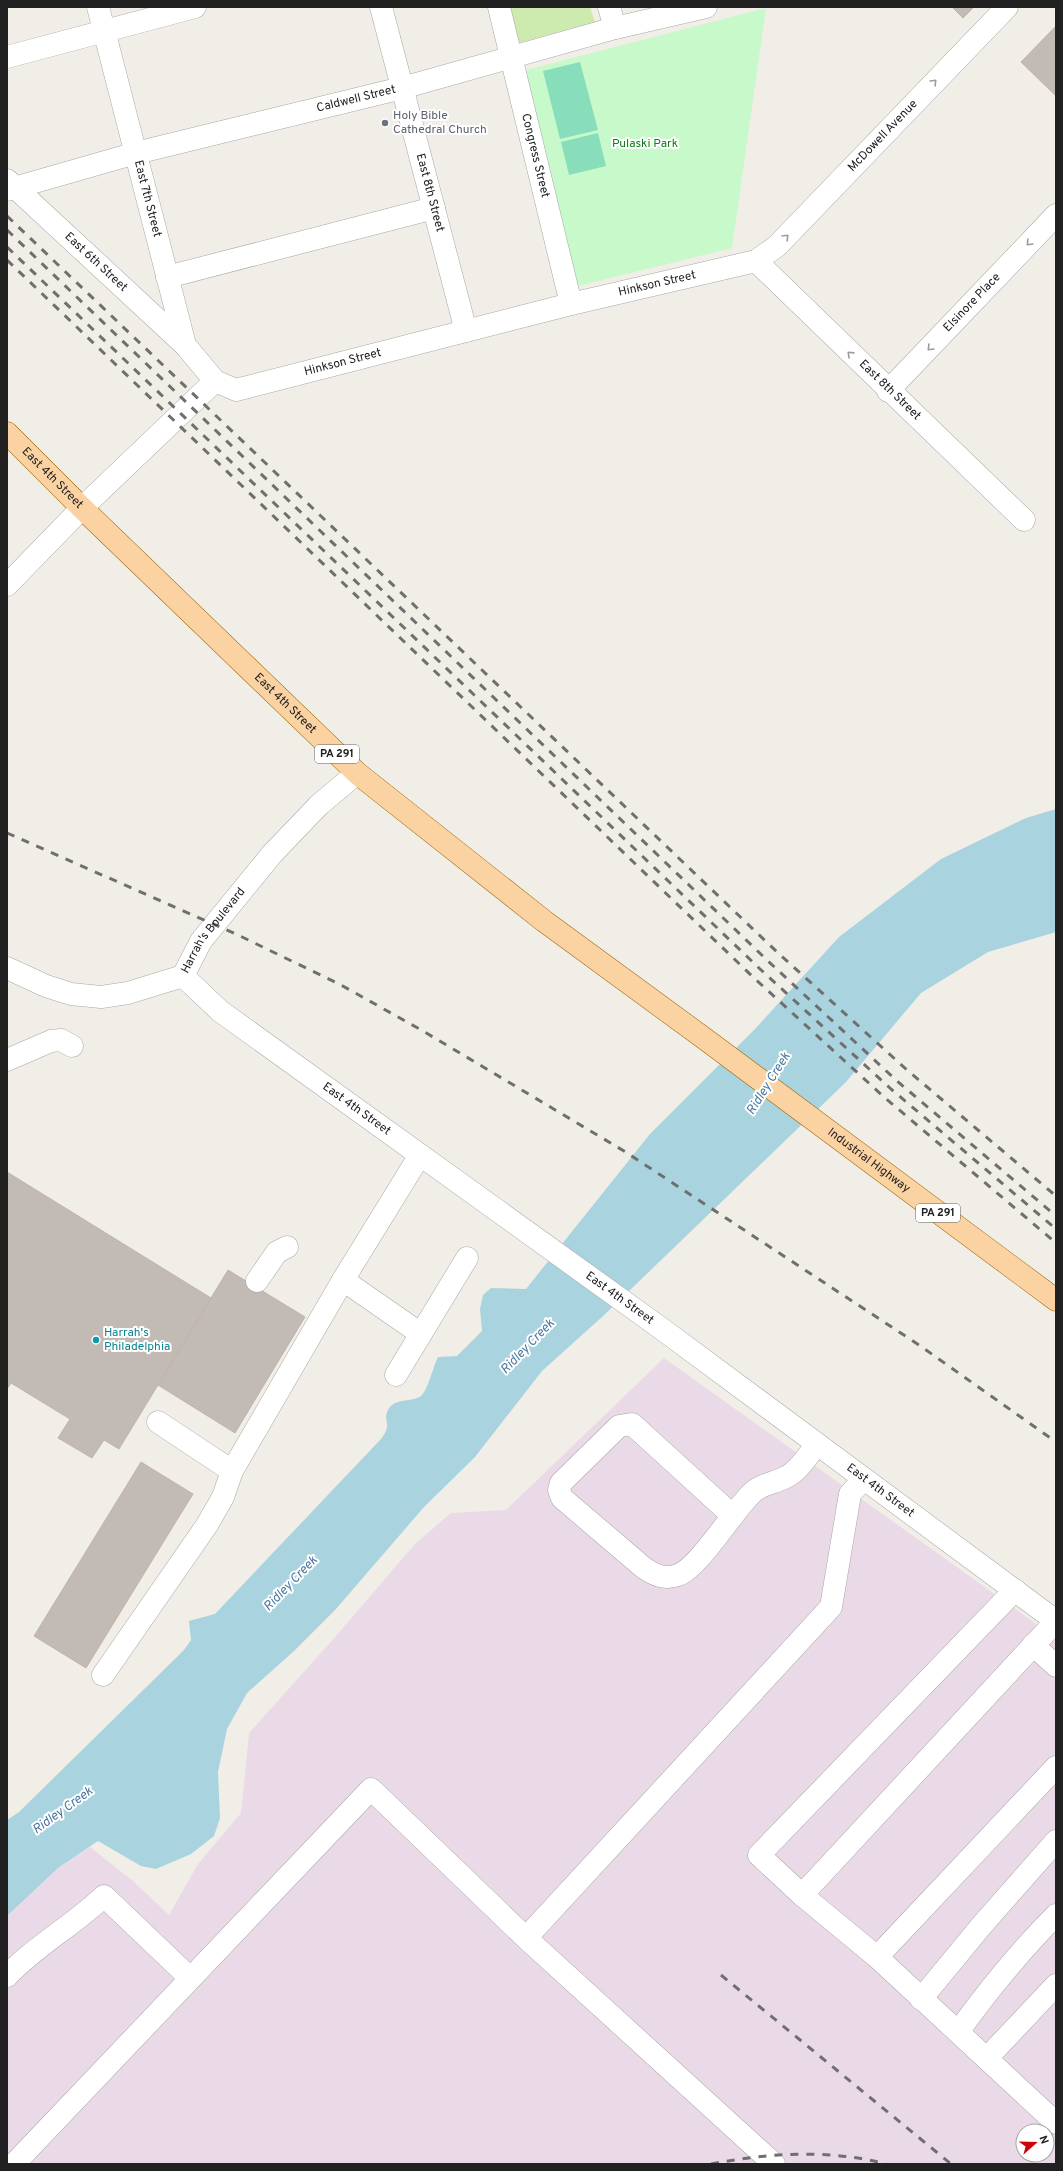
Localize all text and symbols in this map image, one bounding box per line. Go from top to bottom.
one-way arrow [930,79,937,87]
street label: Caldwell Street [315,82,398,117]
street label: McDowell Avenue [844,97,921,175]
place label: Holy Bible Cathedral Church [393,108,487,138]
street label: Congress Street [517,112,553,199]
marker: Holy Bible Cathedral Church [380,118,390,128]
park label: Pulaski Park [612,136,678,152]
street label: East 8th Street [412,152,448,234]
street label: East 7th Street [130,159,165,239]
street label: East 6th Street [61,229,131,295]
one-way arrow [781,234,789,242]
one-way arrow [1027,239,1034,246]
street label: Hinkson Street [617,267,698,301]
street label: Elsinore Place [940,270,1004,336]
one-way arrow [927,343,934,351]
street label: Hinkson Street [302,345,383,380]
one-way arrow [847,351,855,359]
street label: East 8th Street [855,357,924,424]
street label: East 4th Street [18,444,86,512]
street label: East 4th Street [250,670,320,737]
road number: PA 291 [315,745,359,763]
street label: Harrah's Boulevard [178,884,249,976]
water label: Ridley Creek [743,1049,795,1118]
street label: East 4th Street [319,1079,394,1139]
street label: Industrial Highway [824,1125,913,1197]
road number: PA 291 [916,1204,960,1222]
street label: East 4th Street [582,1268,657,1328]
water label: Ridley Creek [498,1316,559,1378]
place label: Harrah's Philadelphia [104,1325,170,1355]
marker: Harrah's Philadelphia [91,1335,101,1345]
street label: East 4th Street [843,1460,917,1521]
water label: Ridley Creek [261,1553,322,1615]
water label: Ridley Creek [30,1783,97,1838]
north arrow [1015,2123,1055,2163]
text: N [1036,2134,1051,2146]

